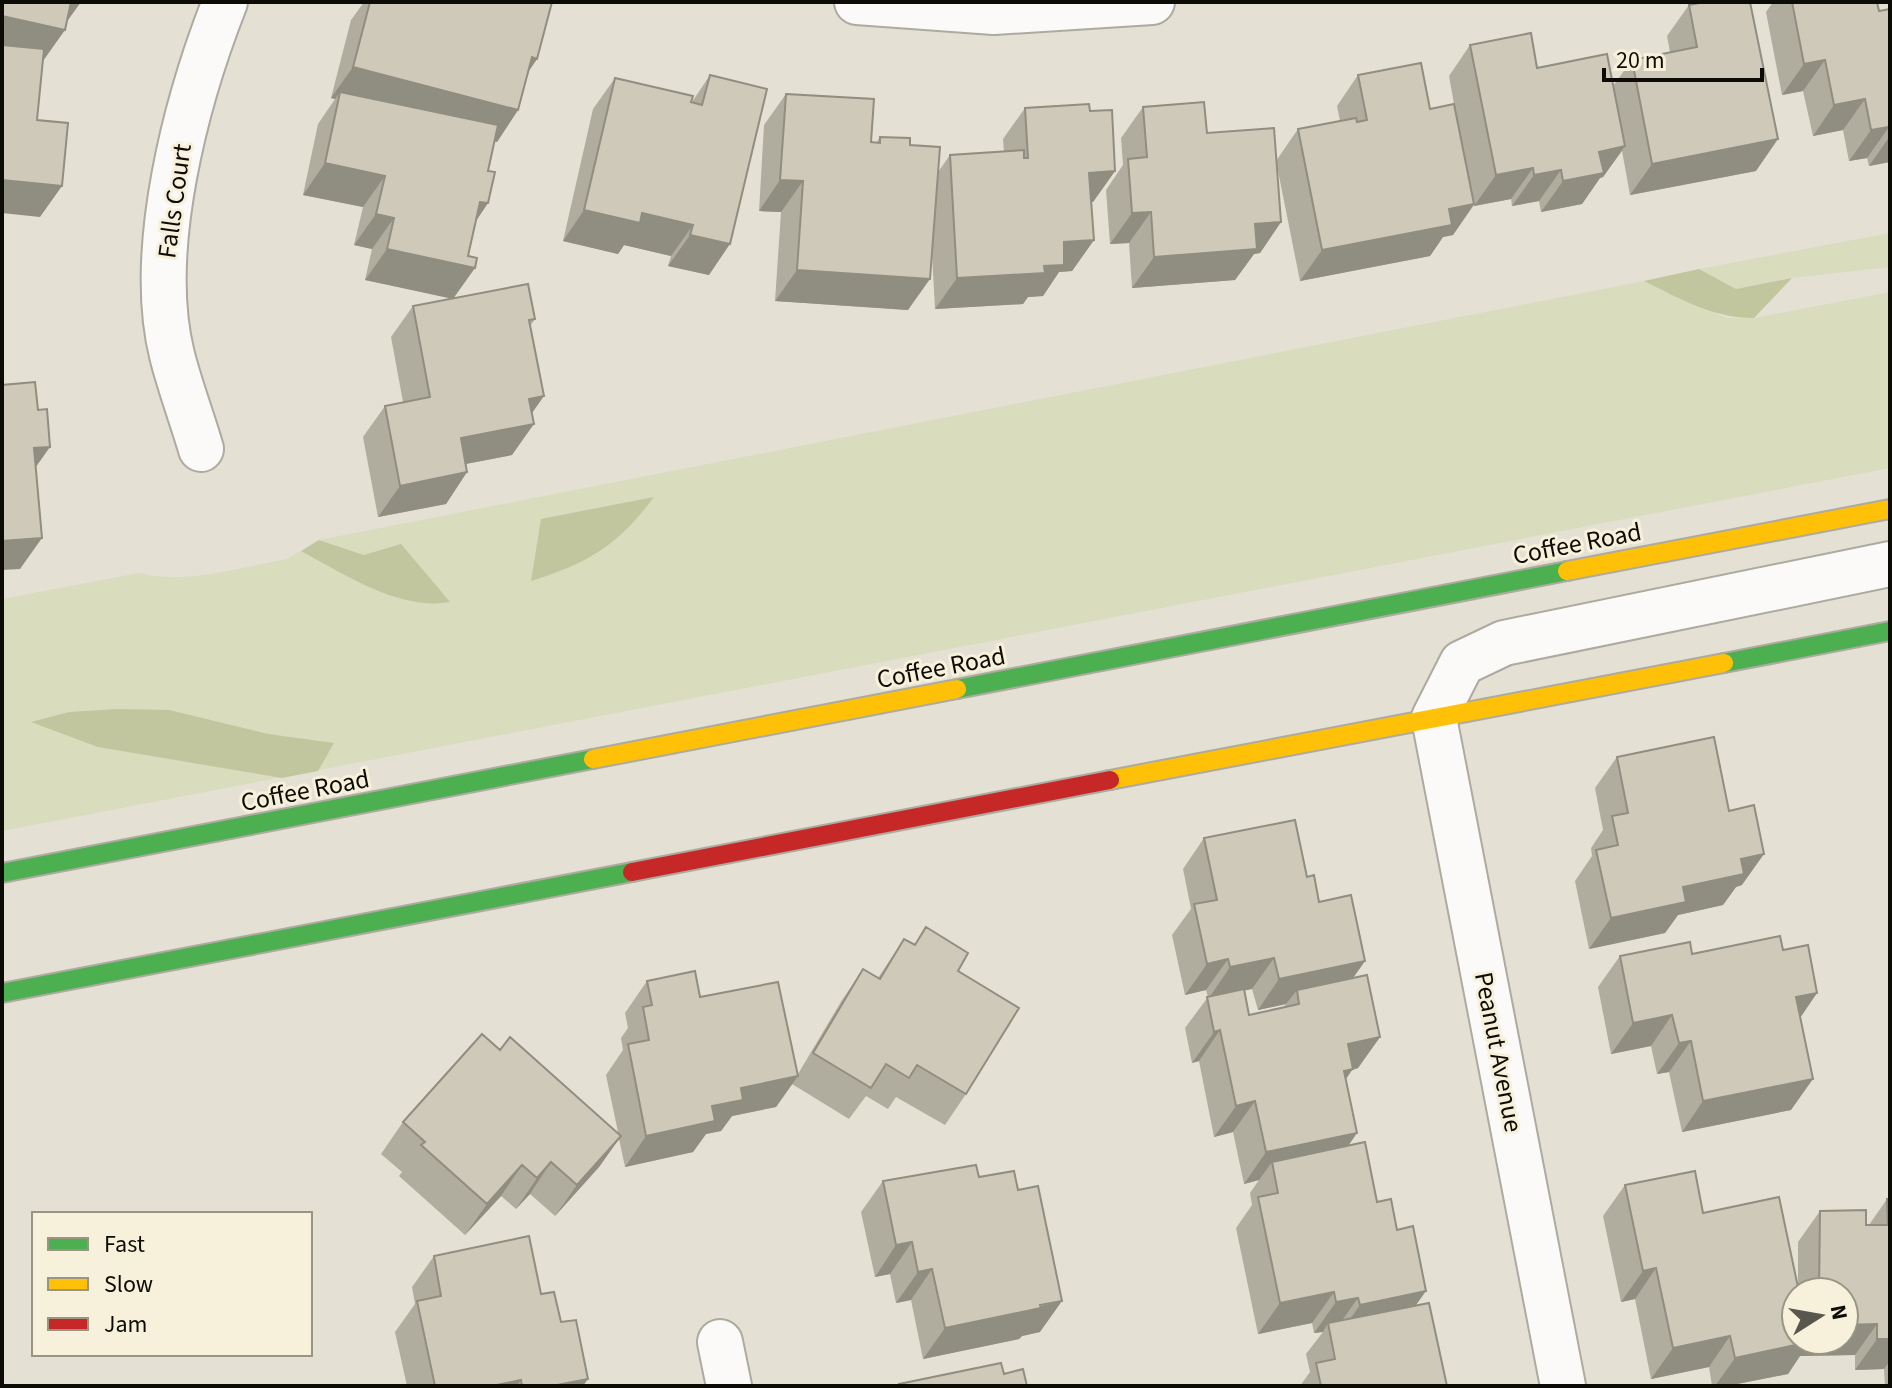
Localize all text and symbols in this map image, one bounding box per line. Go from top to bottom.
scale bar [1604,32,1762,82]
text: 20 m [1616,43,1665,78]
street label: Falls Court [148,141,201,261]
street label: Coffee Road [1510,513,1645,574]
street label: Coffee Road [874,637,1009,698]
street label: Coffee Road [238,760,373,821]
street label: Peanut Avenue [1465,969,1532,1135]
legend [32,1212,312,1356]
text: Fast [104,1227,145,1262]
text: Slow [104,1267,153,1302]
north arrow [1780,1276,1860,1356]
text: N [1822,1302,1856,1323]
text: Jam [104,1307,148,1342]

